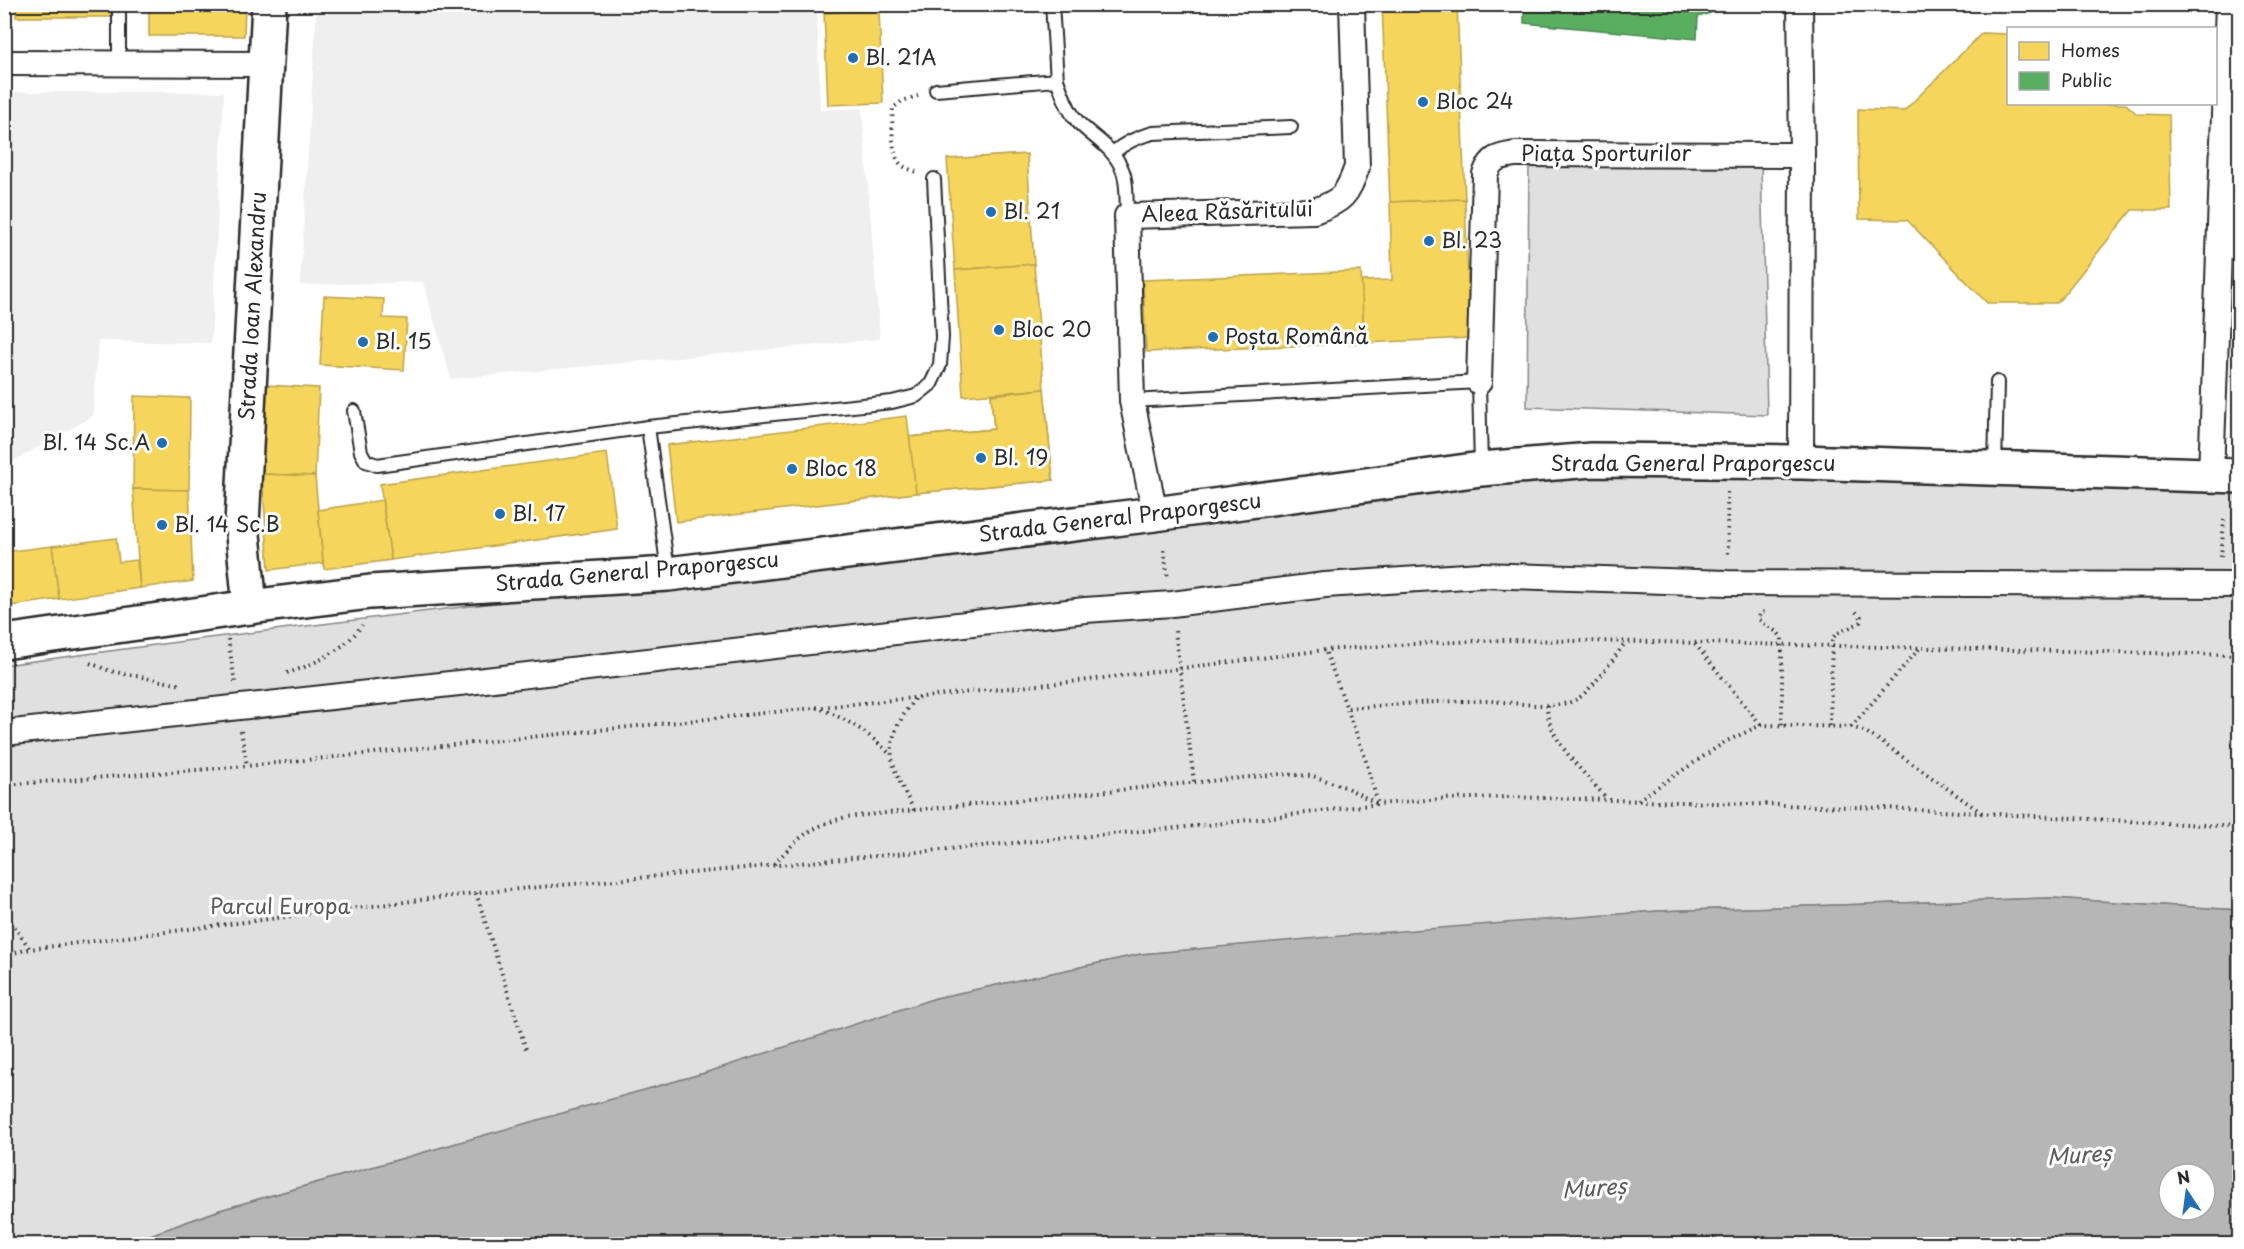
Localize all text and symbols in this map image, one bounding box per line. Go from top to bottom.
legend [2007,27,2217,105]
text: Homes [2061,36,2119,63]
place label: Bl. 21A [865,40,936,72]
marker: Bl. 21A [846,51,860,65]
text: Public [2061,66,2112,93]
place label: Bloc 24 [1435,84,1514,116]
marker: Bloc 24 [1416,95,1430,109]
street label: Piața Sporturilor [1521,136,1691,168]
street label: Strada Ioan Alexandru [229,191,273,421]
street label: Aleea Răsăritului [1141,191,1313,229]
place label: Bl. 21 [1003,194,1060,226]
marker: Bl. 21 [984,205,998,219]
place label: Bl. 23 [1441,223,1502,255]
marker: Bl. 23 [1422,234,1436,248]
place label: Bloc 20 [1011,312,1091,344]
place label: Poșta Română [1225,319,1369,351]
marker: Bloc 20 [992,323,1006,337]
place label: Bl. 15 [375,324,432,356]
marker: Poșta Română [1206,330,1220,344]
marker: Bl. 15 [356,335,370,349]
place label: Bl. 14 Sc.A [42,425,150,457]
marker: Bl. 14 Sc.A [155,436,169,450]
place label: Bl. 19 [993,440,1048,472]
street label: Strada General Praporgescu [1551,446,1835,478]
place label: Bloc 18 [804,451,877,483]
marker: Bl. 19 [974,451,988,465]
marker: Bloc 18 [785,462,799,476]
street label: Strada General Praporgescu [976,483,1263,549]
place label: Bl. 17 [512,496,566,528]
place label: Bl. 14 Sc.B [174,507,280,539]
marker: Bl. 17 [493,507,507,521]
marker: Bl. 14 Sc.B [155,518,169,532]
street label: Strada General Praporgescu [494,542,780,598]
park label: Parcul Europa [210,889,350,921]
water label: Mureș [2046,1135,2114,1172]
north arrow [2157,1162,2217,1222]
text: N [2175,1163,2192,1190]
water label: Mureș [1561,1168,1629,1205]

